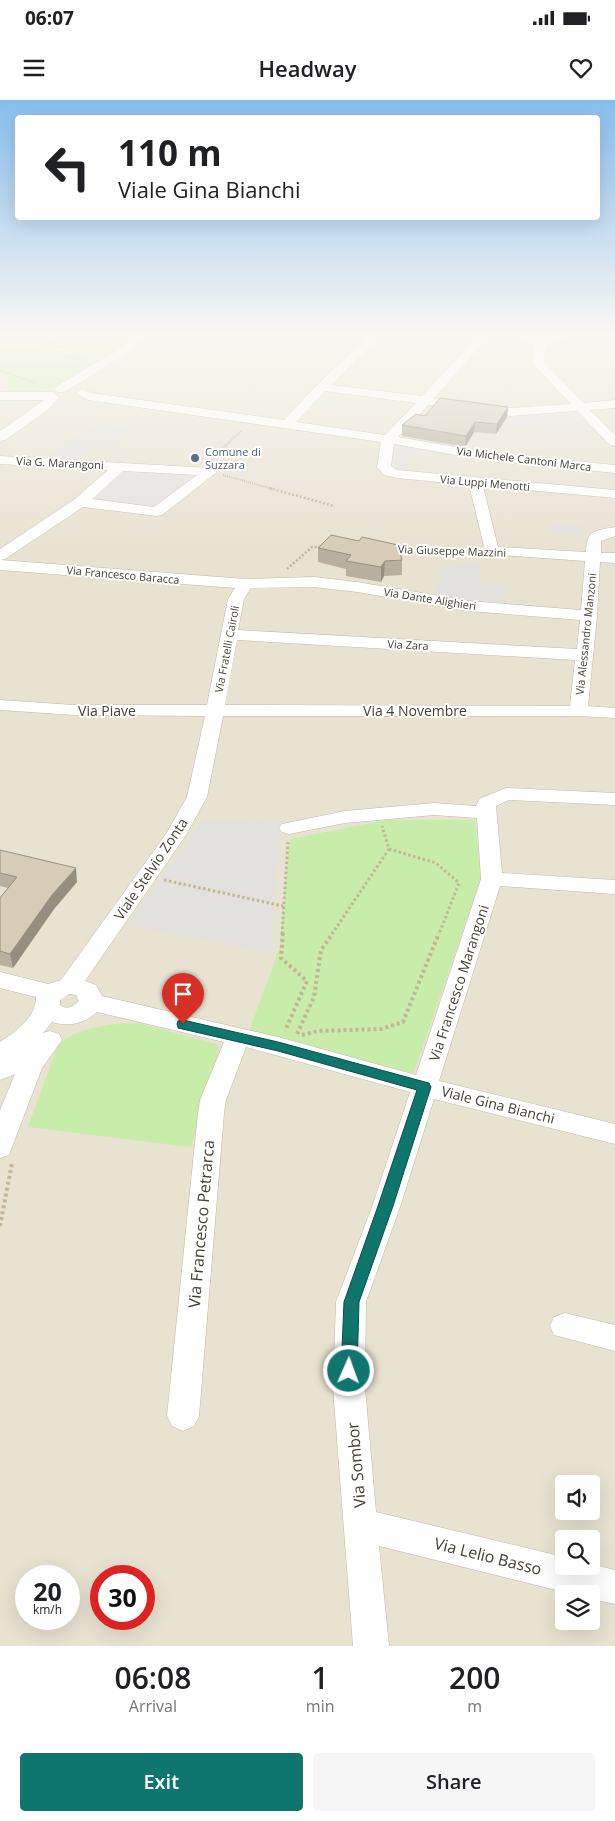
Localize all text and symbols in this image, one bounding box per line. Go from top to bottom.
text: 06:07 [25,5,74,31]
text: Headway [258,53,357,83]
icon: menu [20,54,48,82]
icon: heart [567,54,595,82]
text: 110 m [118,129,222,176]
icon: left [35,135,100,200]
text: Viale Gina Bianchi [118,174,301,204]
street label: Via Michele Cantoni Marca [456,443,592,474]
place label: Comune di Suzzara [205,444,261,472]
marker: Comune di Suzzara [189,452,201,464]
street label: Via G. Marangoni [16,453,104,472]
street label: Via Luppi Menotti [440,471,531,494]
street label: Via Giuseppe Mazzini [398,541,506,560]
street label: Via Francesco Baracca [66,562,180,587]
street label: Via Alessandro Manzoni [572,572,599,696]
street label: Via Dante Alighieri [383,584,477,613]
street label: Via Fratelli Cairoli [211,604,242,694]
street label: Via Zara [387,636,429,653]
street label: Via Piave [78,701,136,720]
street label: Via 4 Novembre [363,701,467,720]
street label: Viale Stelvio Zonta [109,814,192,923]
street label: Via Francesco Marangoni [424,902,493,1063]
pin [162,973,204,1024]
icon: arrive [169,980,197,1008]
street label: Viale Gina Bianchi [439,1081,557,1128]
street label: Via Francesco Petrarca [183,1139,219,1309]
position arrow [322,1344,374,1396]
street label: Via Sombor [341,1421,371,1509]
map controls [555,1475,600,1630]
button: sound [555,1475,600,1520]
button: search [555,1530,600,1575]
street label: Via Lelio Basso [432,1532,544,1580]
speed limit sign: 30 [90,1565,155,1630]
text: 20 [33,1574,62,1608]
button: layers [555,1585,600,1630]
text: km/h [33,1601,62,1618]
text: 06:08 [115,1657,191,1698]
text: 1 [312,1657,329,1698]
text: 200 [449,1657,500,1698]
text: Arrival [129,1695,177,1717]
text: min [306,1695,335,1717]
text: m [467,1695,482,1717]
button: Exit [20,1753,303,1811]
button: Share [313,1753,595,1811]

